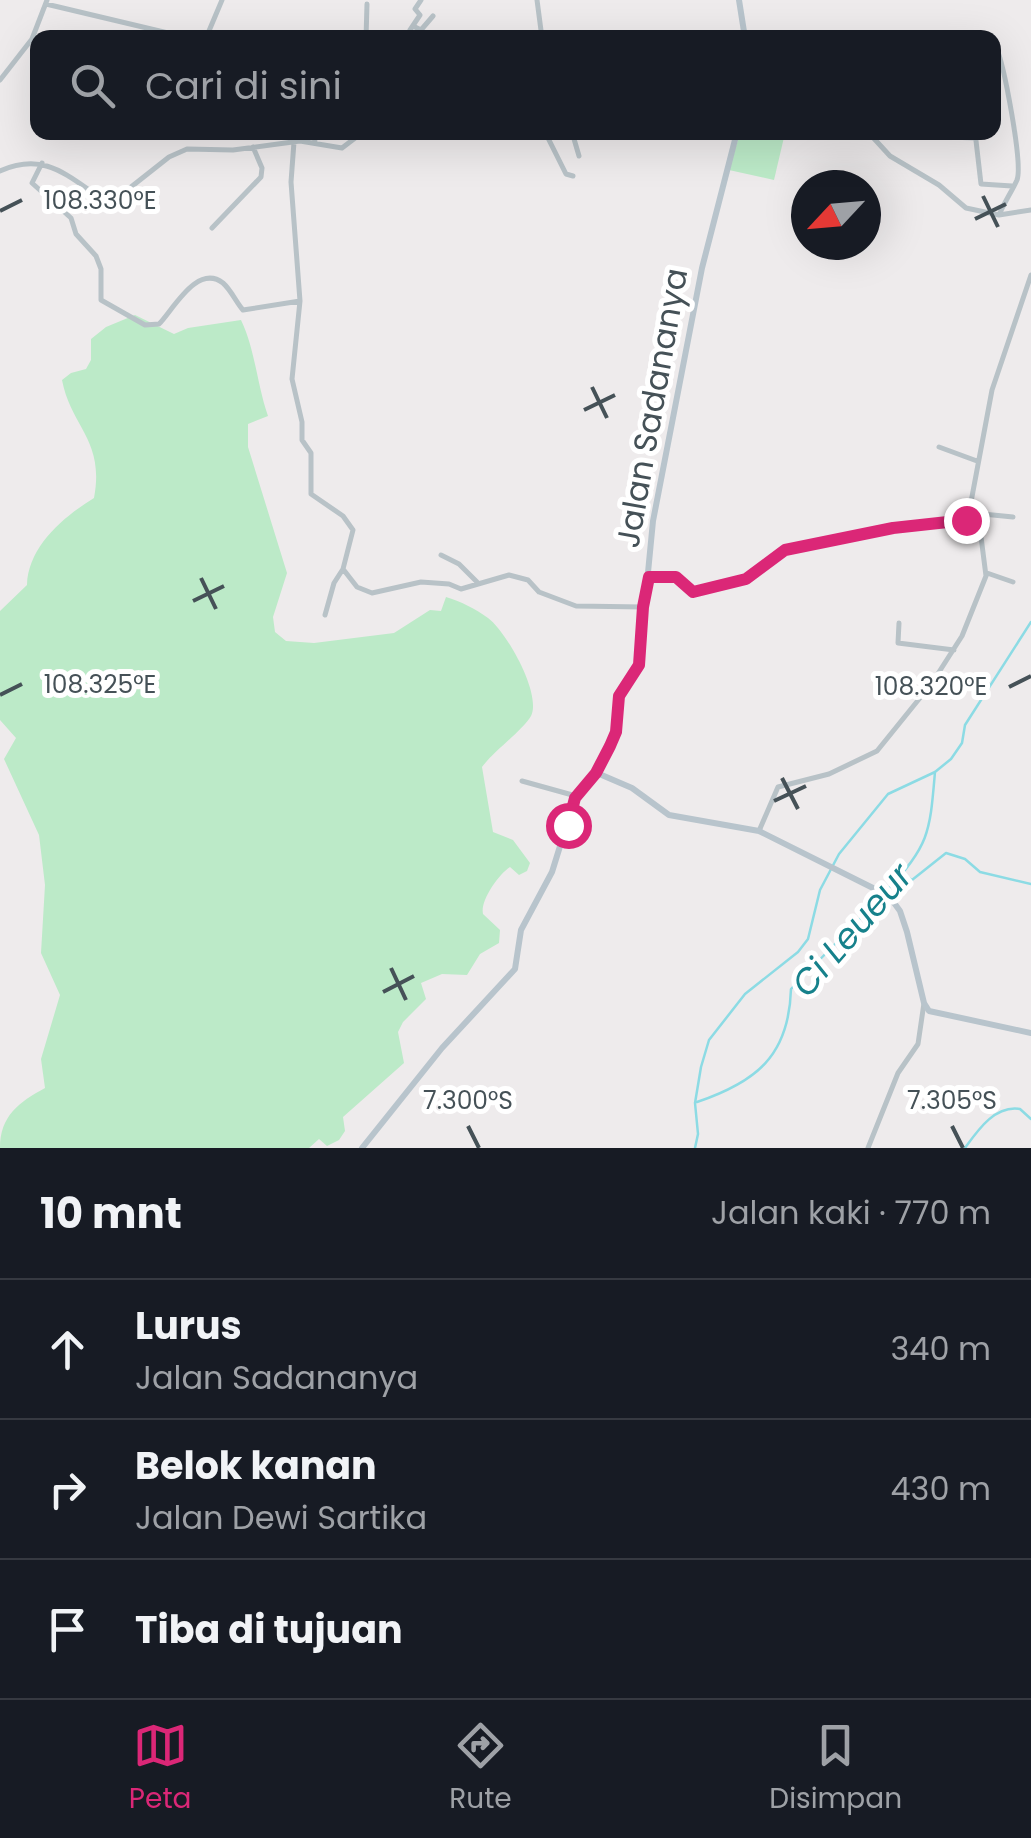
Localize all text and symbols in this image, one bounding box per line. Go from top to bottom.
search box [30,30,1001,140]
icon: search [65,58,120,113]
text: Cari di sini [145,59,342,112]
north arrow [791,170,881,260]
text: 108.330°E [44,183,156,218]
street label: Jalan Sadananya [605,265,698,551]
route end [944,498,990,544]
text: 108.325°E [44,667,156,702]
text: 108.320°E [875,669,987,704]
route start [546,803,592,849]
water label: Ci Leueur [780,852,924,1007]
text: 7.300°S [423,1083,513,1118]
text: 7.305°S [907,1083,997,1118]
text: 10 mnt [40,1184,182,1243]
text: Jalan kaki · 770 m [711,1190,991,1235]
text: Lurus [135,1299,242,1352]
icon: ahead [40,1322,95,1377]
text: 340 m [890,1326,991,1371]
text: Jalan Sadananya [135,1355,418,1400]
text: Belok kanan [135,1439,377,1492]
icon: right [40,1462,95,1517]
text: 430 m [890,1466,991,1511]
text: Jalan Dewi Sartika [135,1495,427,1540]
icon: arrive [40,1602,95,1657]
text: Tiba di tujuan [135,1603,403,1656]
tab: Peta [129,1718,192,1820]
tab: Rute [449,1718,512,1820]
tab: Disimpan [769,1718,902,1820]

